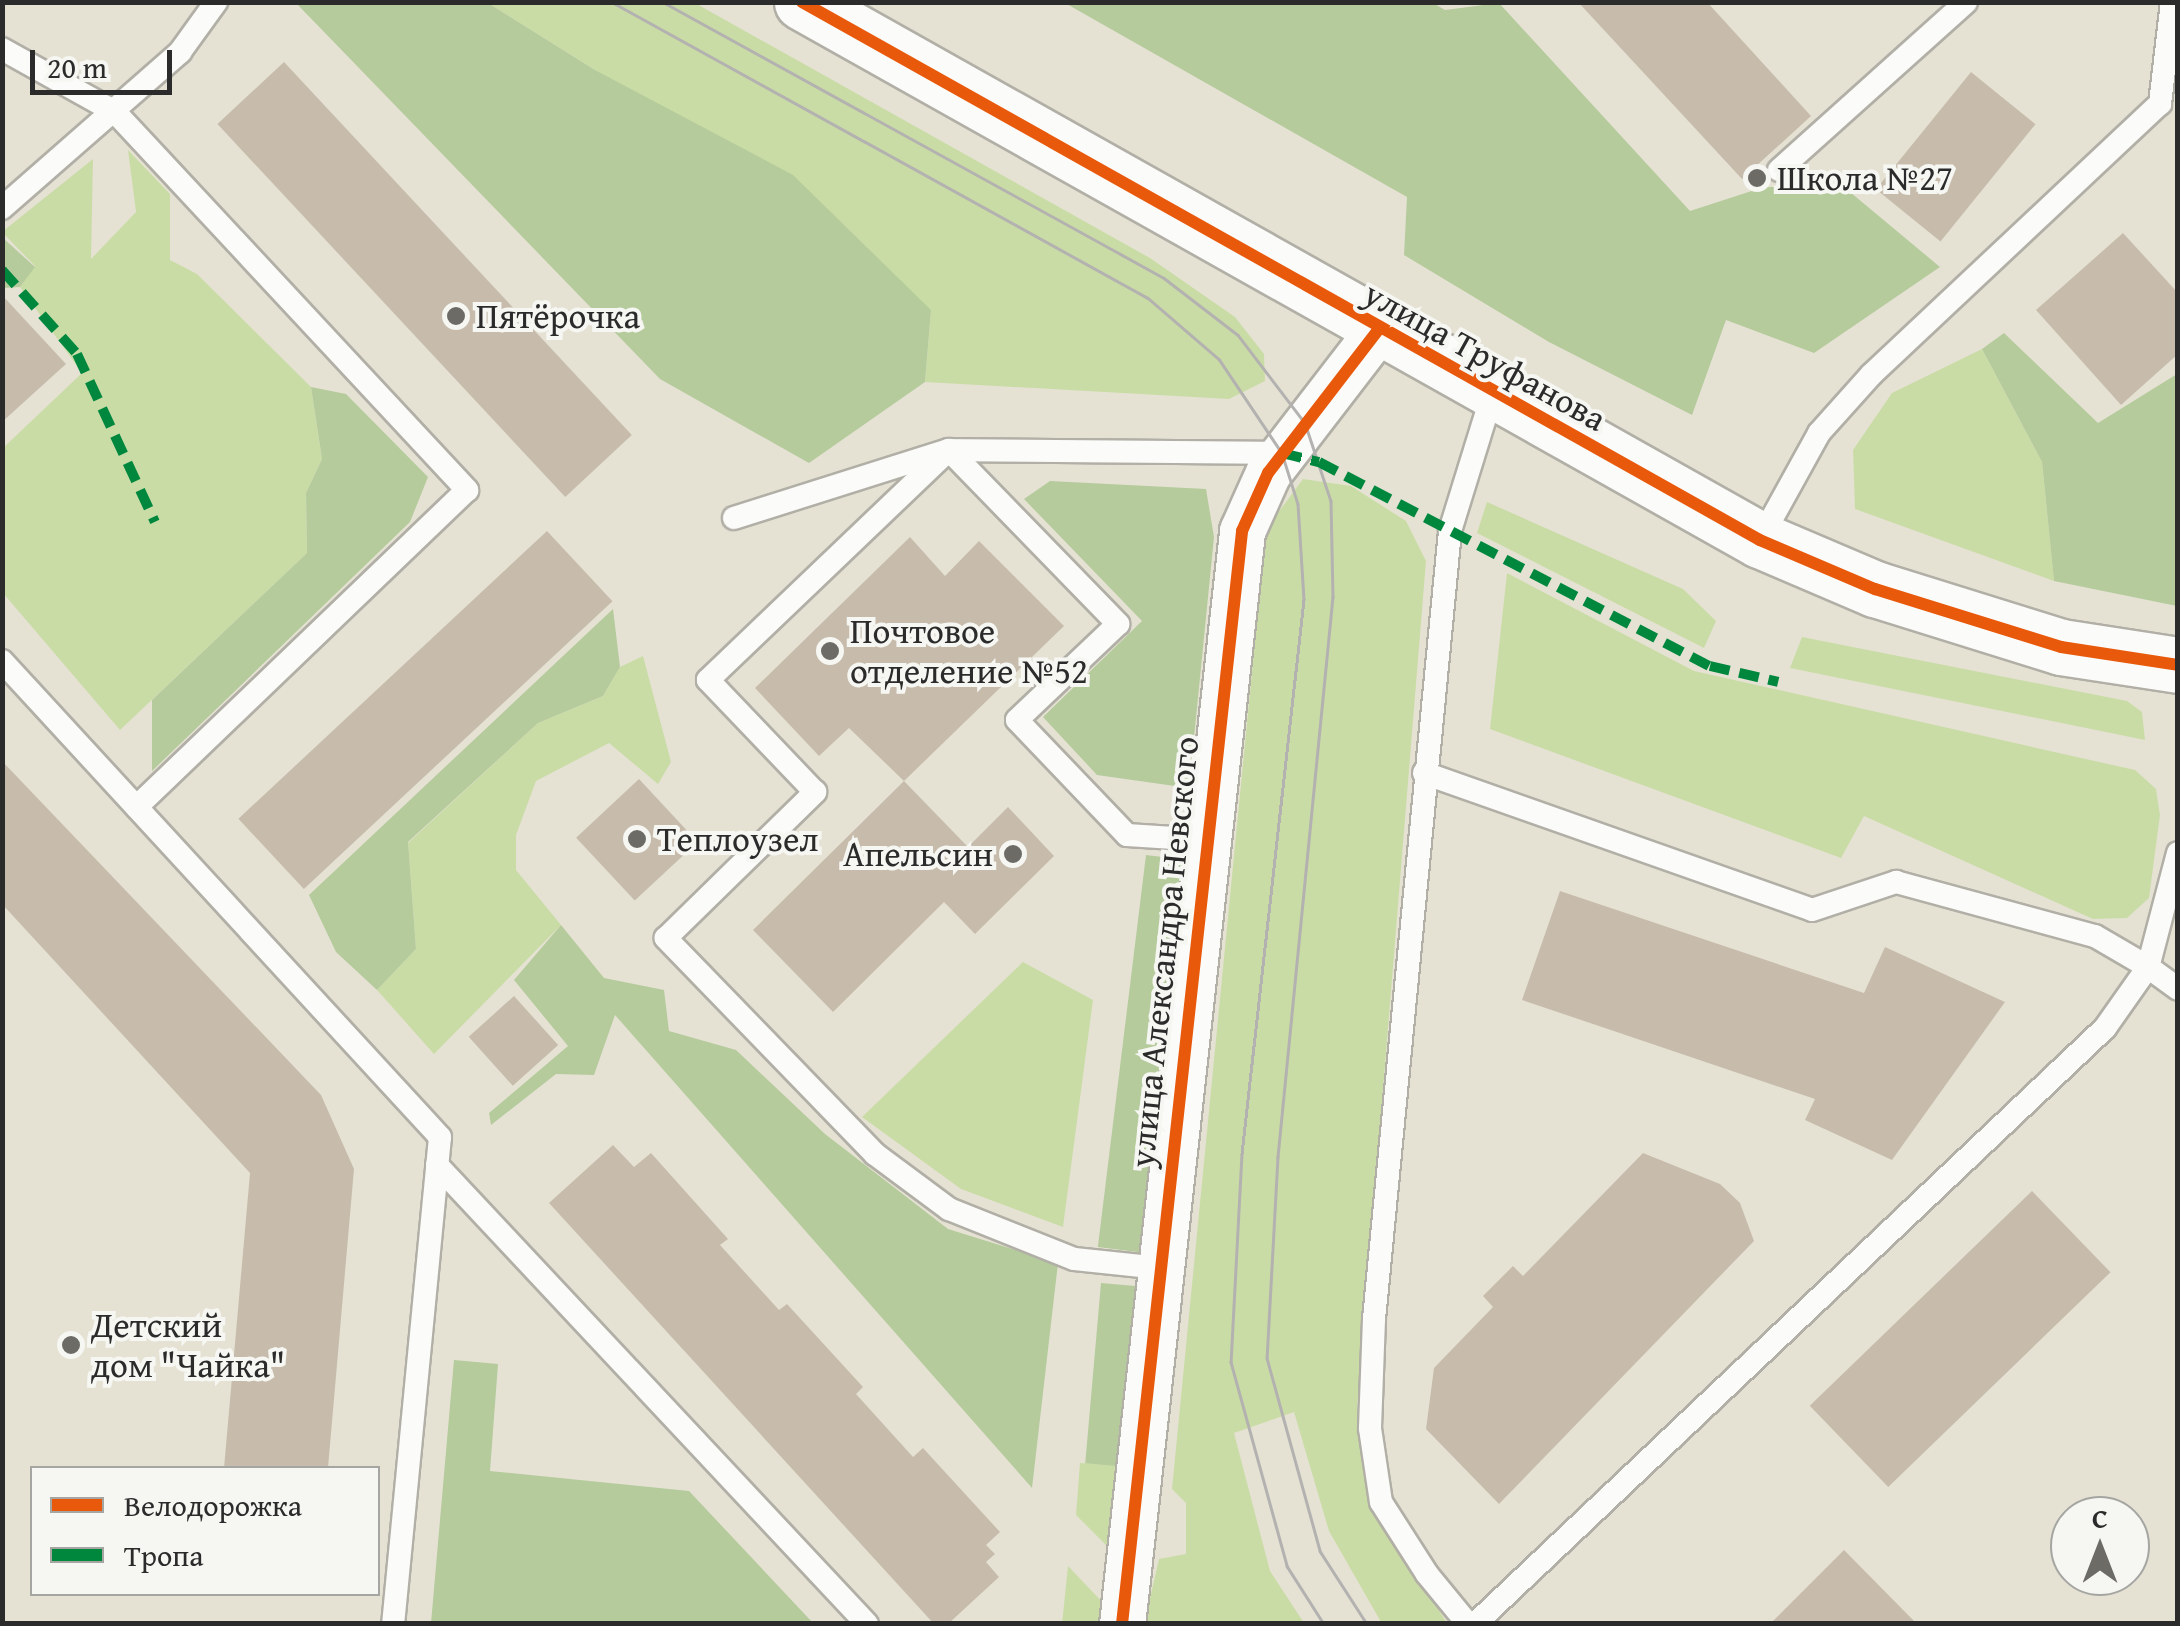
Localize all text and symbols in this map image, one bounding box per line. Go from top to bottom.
scale bar [35,30,178,92]
text: 20 m [47,45,107,89]
place label: Школа №27 [1777,157,1953,199]
marker: Школа №27 [1746,167,1768,189]
street label: улица Труфанова [1357,272,1613,440]
place label: Пятёрочка [476,295,640,337]
marker: Пятёрочка [445,305,467,327]
place label: Почтовое отделение №52 [850,610,1088,692]
marker: Почтовое отделение №52 [819,640,841,662]
street label: улица Александра Невского [1120,734,1208,1170]
place label: Теплоузел [657,818,819,860]
marker: Теплоузел [626,828,648,850]
place label: Апельсин [843,833,993,875]
marker: Апельсин [1002,843,1024,865]
place label: Детский дом "Чайка" [91,1304,285,1386]
marker: Детский дом "Чайка" [60,1334,82,1356]
legend [30,1466,380,1596]
text: Велодорожка [124,1483,302,1527]
north arrow [2050,1496,2150,1596]
text: С [2092,1497,2108,1538]
text: Тропа [124,1533,204,1577]

